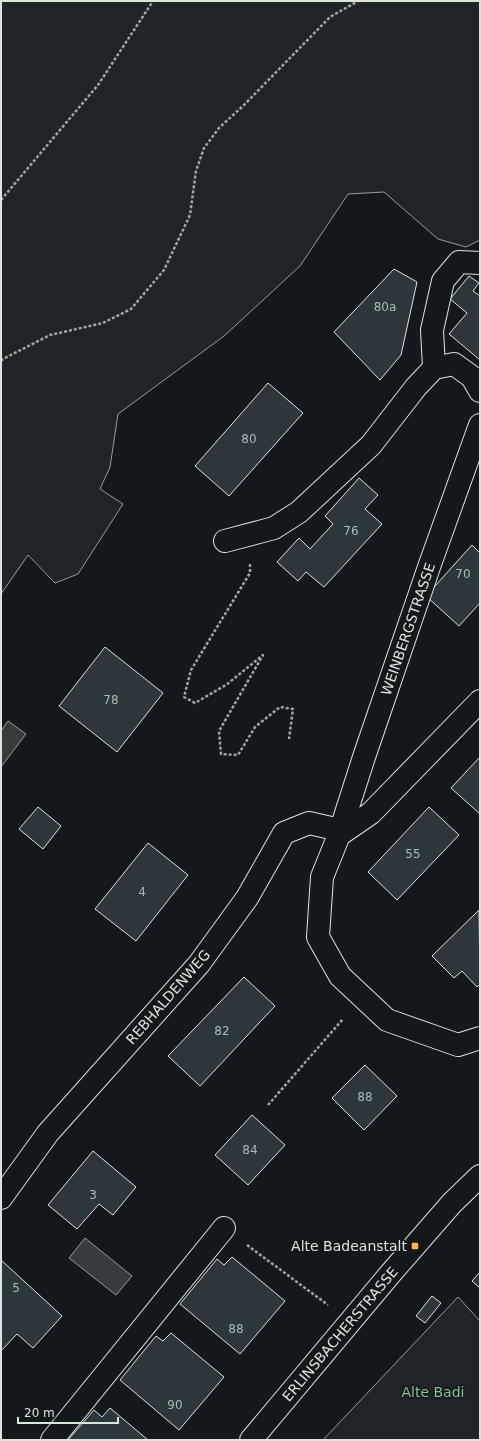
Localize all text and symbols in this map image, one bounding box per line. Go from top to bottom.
house number: 80a [374,300,396,314]
house number: 80 [241,432,257,446]
house number: 76 [343,524,359,538]
street label: WEINBERGSTRASSE [378,561,438,697]
house number: 70 [455,567,471,581]
house number: 78 [103,693,119,707]
house number: 55 [405,847,421,861]
house number: 4 [138,885,146,899]
street label: REBHALDENWEG [123,947,213,1047]
house number: 82 [214,1024,230,1038]
house number: 88 [357,1090,373,1104]
house number: 84 [242,1143,258,1157]
house number: 3 [89,1188,97,1202]
place label: Alte Badeanstalt [291,1238,408,1254]
marker: Alte Badeanstalt [410,1241,420,1251]
street label: ERLINSBACHERSTRASSE [279,1264,401,1404]
house number: 5 [12,1281,20,1295]
house number: 88 [228,1322,244,1336]
park label: Alte Badi [402,1384,464,1400]
house number: 90 [167,1398,183,1412]
scale bar [18,1399,118,1425]
text: 20 m [24,1406,55,1420]

